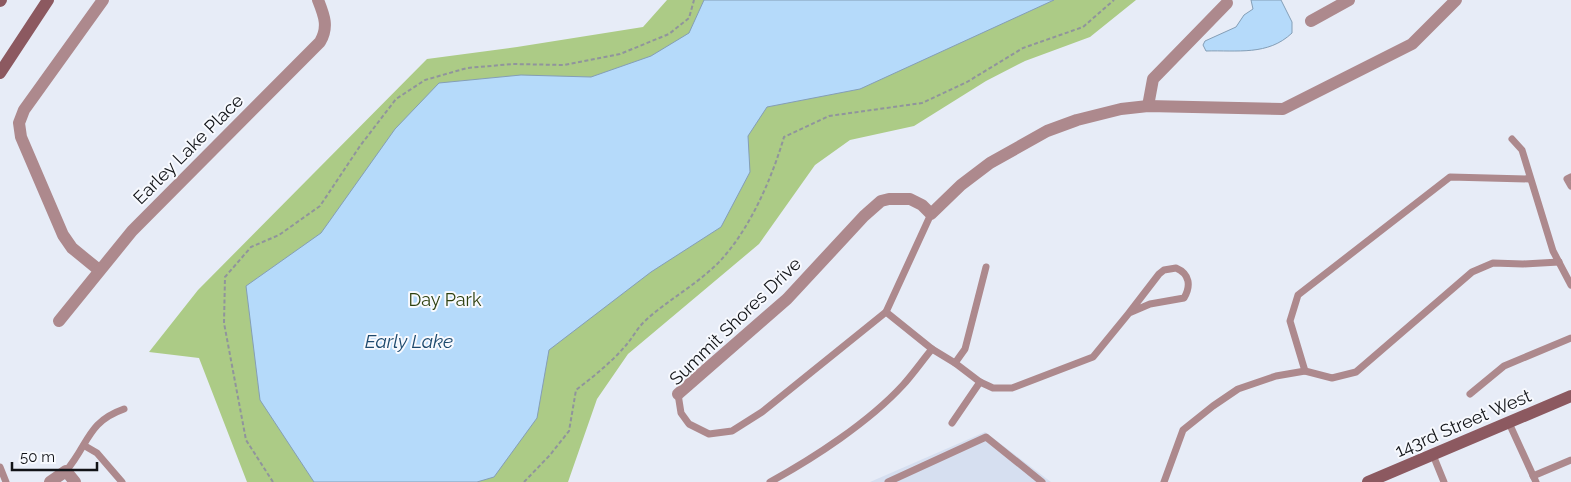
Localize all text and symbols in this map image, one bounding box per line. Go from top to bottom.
street label: Earley Lake Place [129,89,248,208]
street label: Summit Shores Drive [665,253,805,389]
park label: Day Park [409,289,482,310]
water label: Early Lake [365,330,453,352]
street label: 143rd Street West [1392,385,1534,461]
scale bar [12,440,98,472]
text: 50 m [20,448,55,466]

